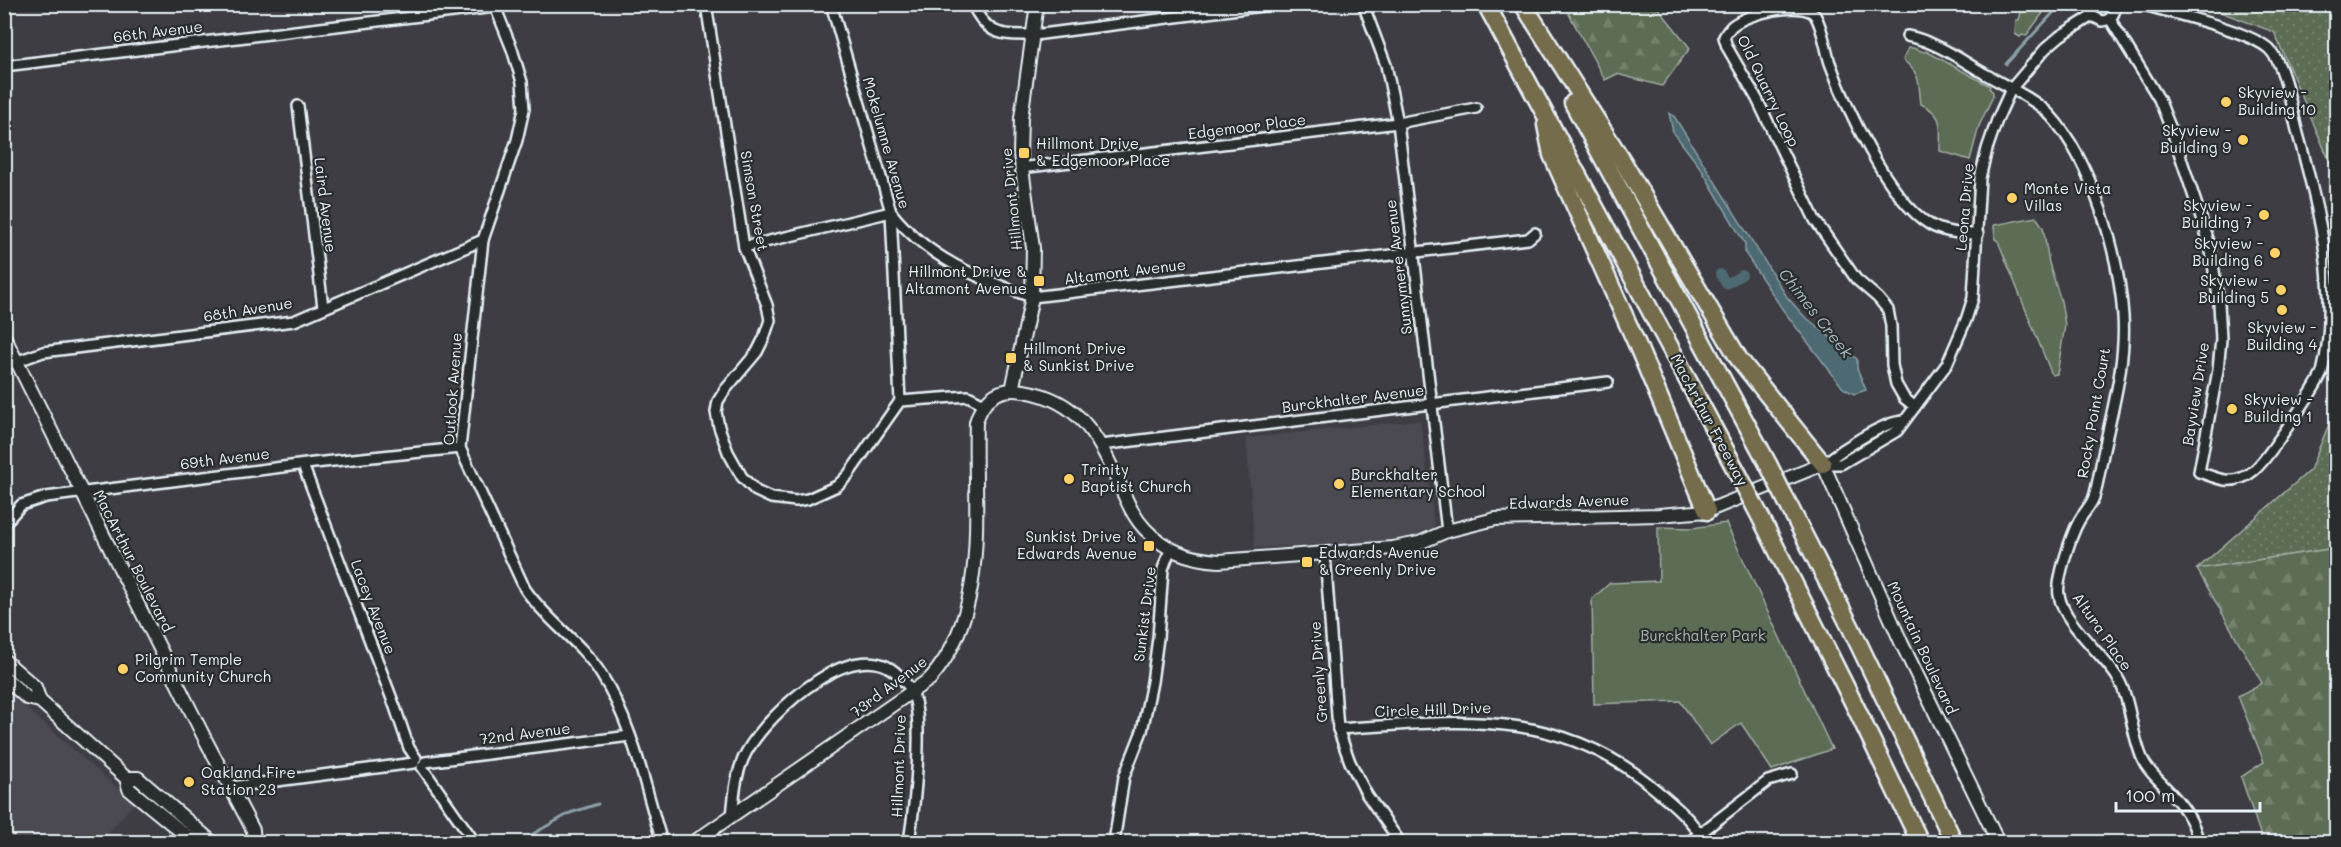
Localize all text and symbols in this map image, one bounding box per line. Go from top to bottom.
street label: 66th Avenue [112,16,204,46]
street label: Old Quarry Loop [1733,31,1805,150]
street label: Mokelumne Avenue [859,74,915,211]
place label: Skyview - Building 10 [2238,82,2316,119]
marker: Skyview - Building 10 [2219,95,2233,109]
street label: Edgemoor Place [1187,109,1307,143]
place label: Skyview - Building 9 [2160,120,2231,157]
place label: Hillmont Drive & Edgemoor Place [1036,133,1170,170]
marker: Skyview - Building 9 [2236,133,2250,147]
marker: Hillmont Drive & Edgemoor Place [1017,146,1031,160]
street label: Hillmont Drive [996,147,1026,251]
street label: Simson Street [736,149,774,253]
street label: Laird Avenue [310,156,342,254]
street label: Leona Drive [1950,162,1978,252]
place label: Monte Vista Villas [2024,178,2111,215]
marker: Monte Vista Villas [2005,191,2019,205]
place label: Skyview - Building 7 [2182,195,2252,232]
street label: Sunnymere Avenue [1380,198,1416,336]
marker: Skyview - Building 7 [2257,208,2271,222]
place label: Skyview - Building 6 [2192,233,2263,270]
marker: Skyview - Building 6 [2268,246,2282,260]
street label: Altamont Avenue [1063,254,1187,288]
place label: Hillmont Drive & Altamont Avenue [904,261,1027,298]
water label: Chimes Creek [1775,263,1858,362]
place label: Skyview - Building 5 [2198,270,2269,307]
marker: Hillmont Drive & Altamont Avenue [1032,274,1046,288]
marker: Skyview - Building 5 [2274,283,2288,297]
street label: 68th Avenue [202,292,294,326]
marker: Skyview - Building 4 [2275,303,2289,317]
place label: Skyview - Building 4 [2247,317,2317,354]
street label: Outlook Avenue [438,332,466,446]
place label: Hillmont Drive & Sunkist Drive [1023,338,1134,375]
street label: Bayview Drive [2177,341,2213,447]
street label: Rocky Point Court [2072,346,2114,480]
street label: MacArthur Freeway [1667,350,1753,489]
marker: Hillmont Drive & Sunkist Drive [1004,351,1018,365]
street label: Burckhalter Avenue [1280,379,1425,417]
place label: Skyview - Building 1 [2244,389,2313,426]
marker: Skyview - Building 1 [2225,402,2239,416]
street label: 69th Avenue [179,443,271,473]
place label: Trinity Baptist Church [1081,459,1191,496]
place label: Burckhalter Elementary School [1351,464,1486,501]
marker: Trinity Baptist Church [1062,472,1076,486]
marker: Burckhalter Elementary School [1332,477,1346,491]
street label: MacArthur Boulevard [89,486,179,635]
street label: Edwards Avenue [1509,489,1629,513]
place label: Sunkist Drive & Edwards Avenue [1017,526,1137,563]
marker: Sunkist Drive & Edwards Avenue [1142,539,1156,553]
place label: Edwards Avenue & Greenly Drive [1319,542,1439,579]
marker: Edwards Avenue & Greenly Drive [1300,555,1314,569]
street label: Lacey Avenue [347,556,401,657]
street label: Sunkist Drive [1128,565,1160,663]
street label: Mountain Boulevard [1883,578,1963,717]
street label: Altura Place [2069,588,2137,674]
street label: Greenly Drive [1304,621,1332,723]
park label: Burckhalter Park [1640,625,1766,645]
place label: Pilgrim Temple Community Church [135,649,271,686]
street label: 73rd Avenue [846,651,931,722]
marker: Pilgrim Temple Community Church [116,662,130,676]
street label: Circle Hill Drive [1374,697,1492,721]
street label: Hillmont Drive [886,714,910,818]
street label: 72nd Avenue [478,718,571,748]
place label: Oakland Fire Station 23 [201,762,296,799]
marker: Oakland Fire Station 23 [182,775,196,789]
scale bar [2116,775,2260,813]
text: 100 m [2125,783,2175,807]

